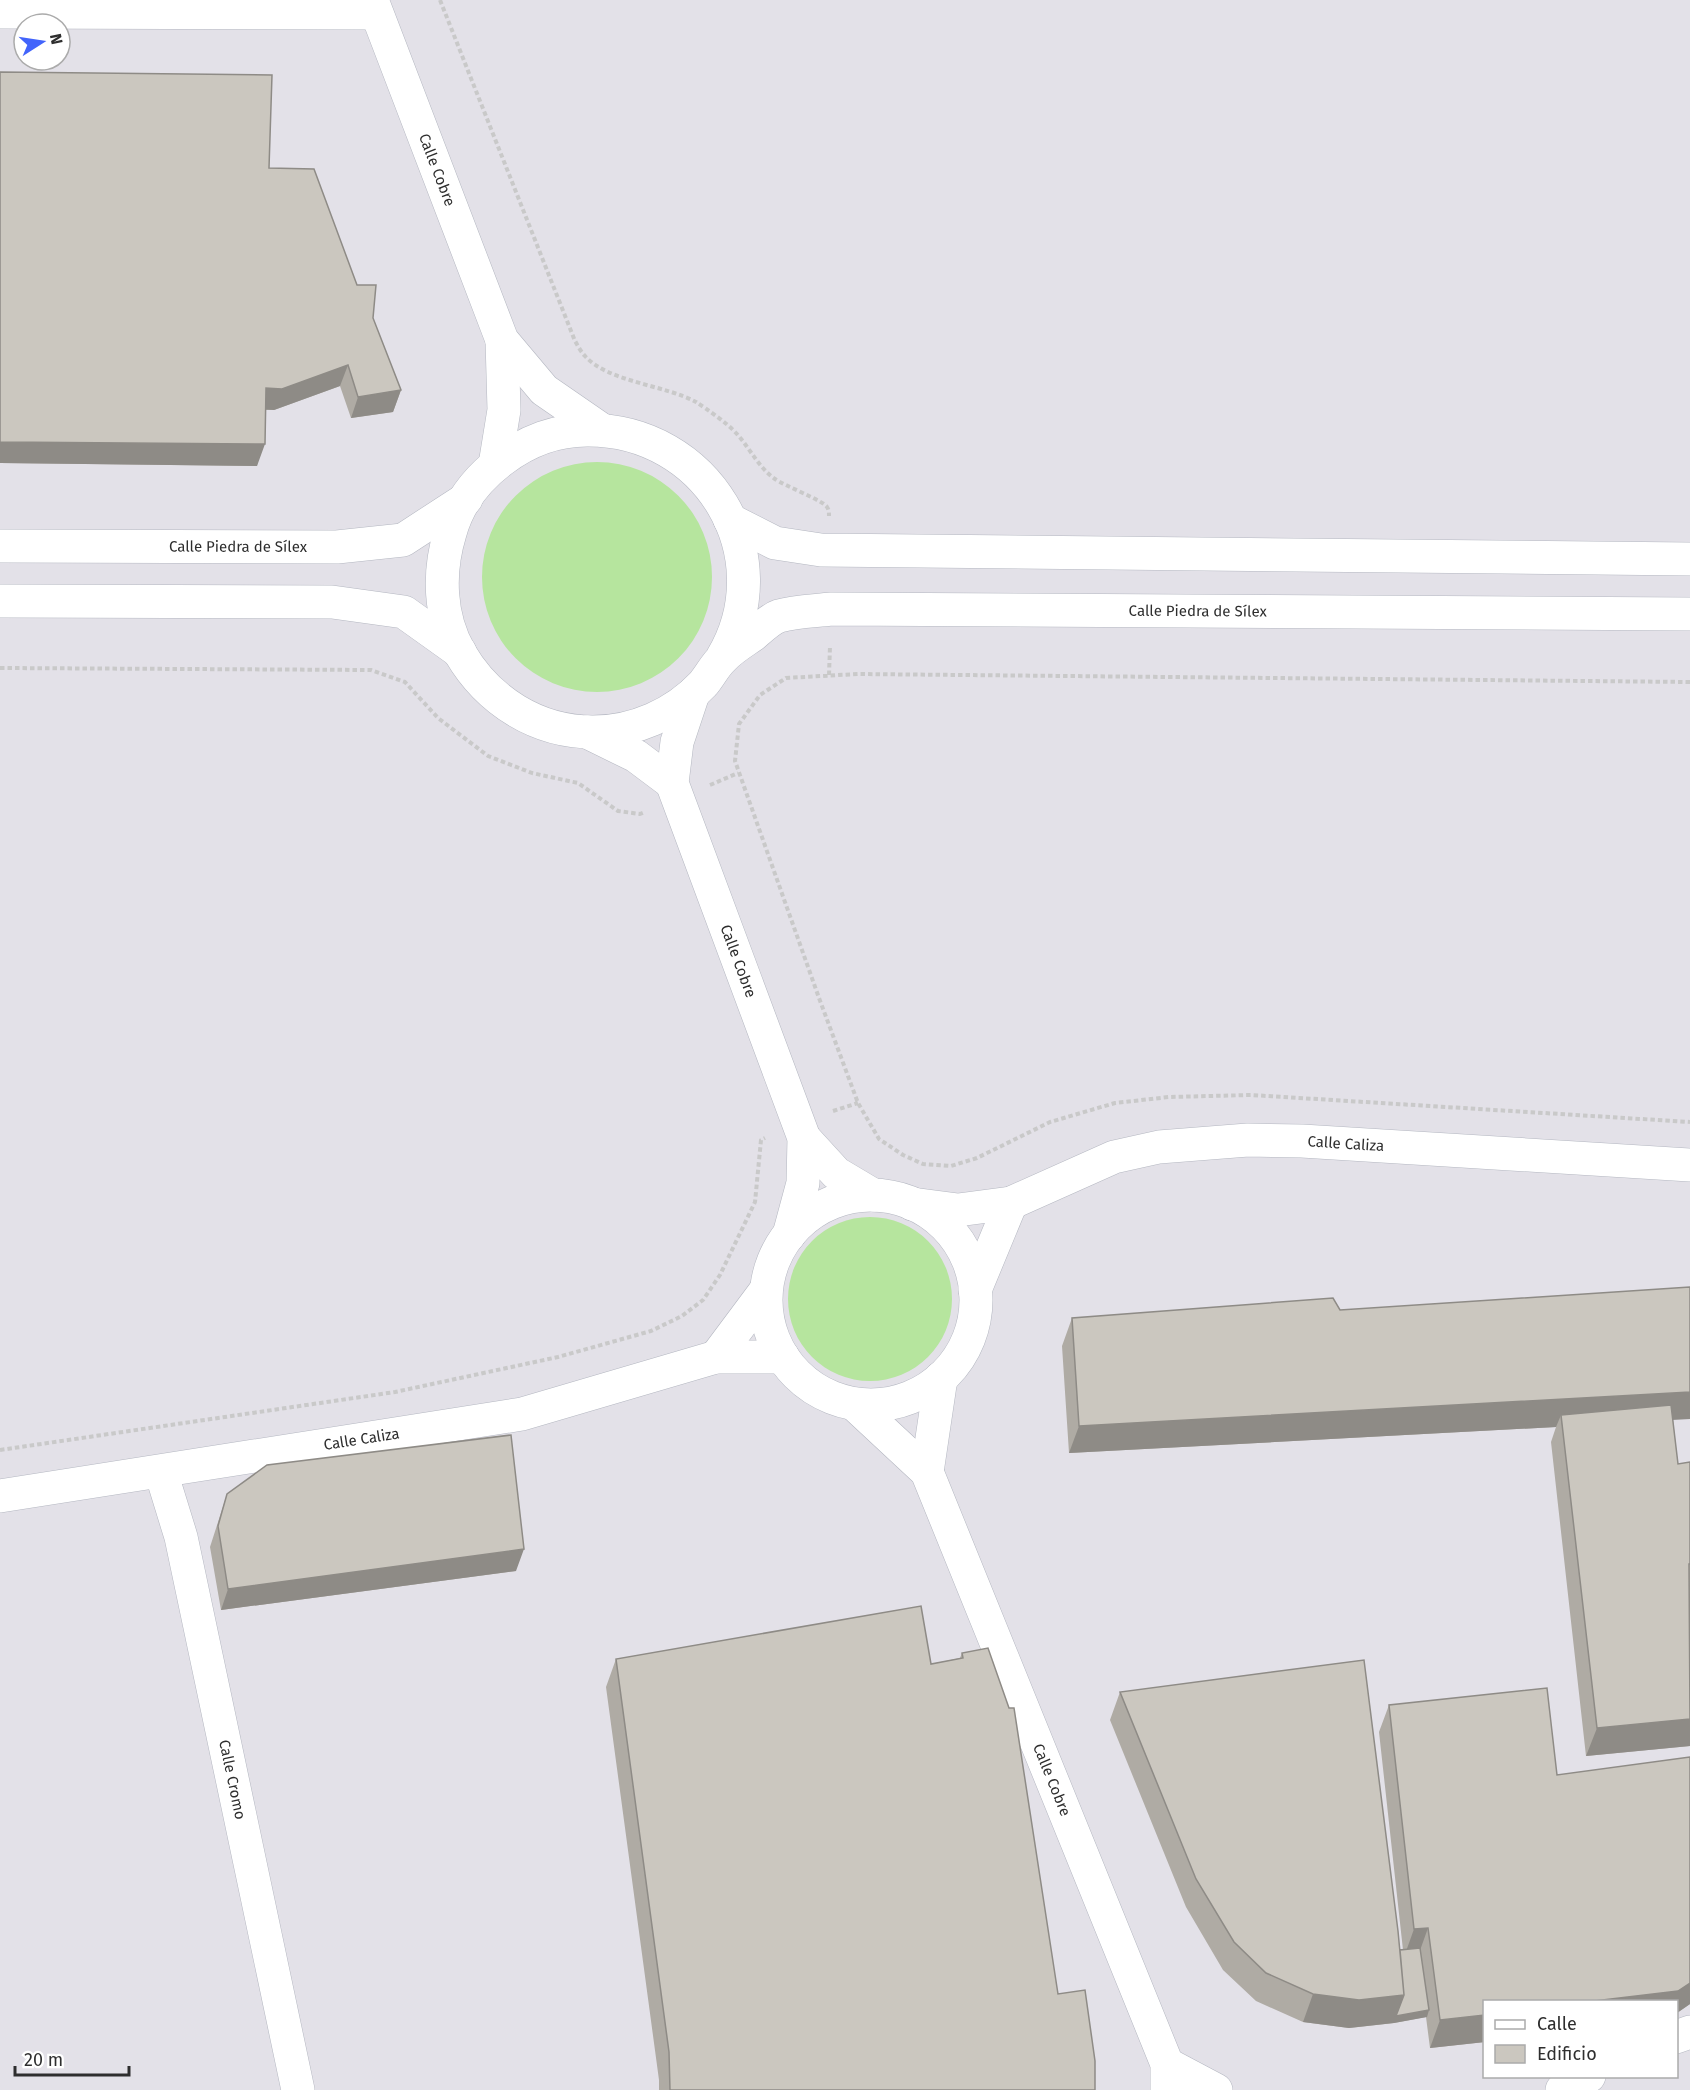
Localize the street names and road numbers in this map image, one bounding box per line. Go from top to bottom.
street label: Calle Cobre [415,131,459,209]
street label: Calle Piedra de Sílex [169,538,308,556]
street label: Calle Piedra de Sílex [1129,602,1268,621]
street label: Calle Cobre [716,922,760,1000]
street label: Calle Caliza [1307,1132,1385,1155]
street label: Calle Caliza [322,1424,401,1454]
street label: Calle Cromo [215,1738,250,1821]
street label: Calle Cobre [1029,1741,1075,1819]

